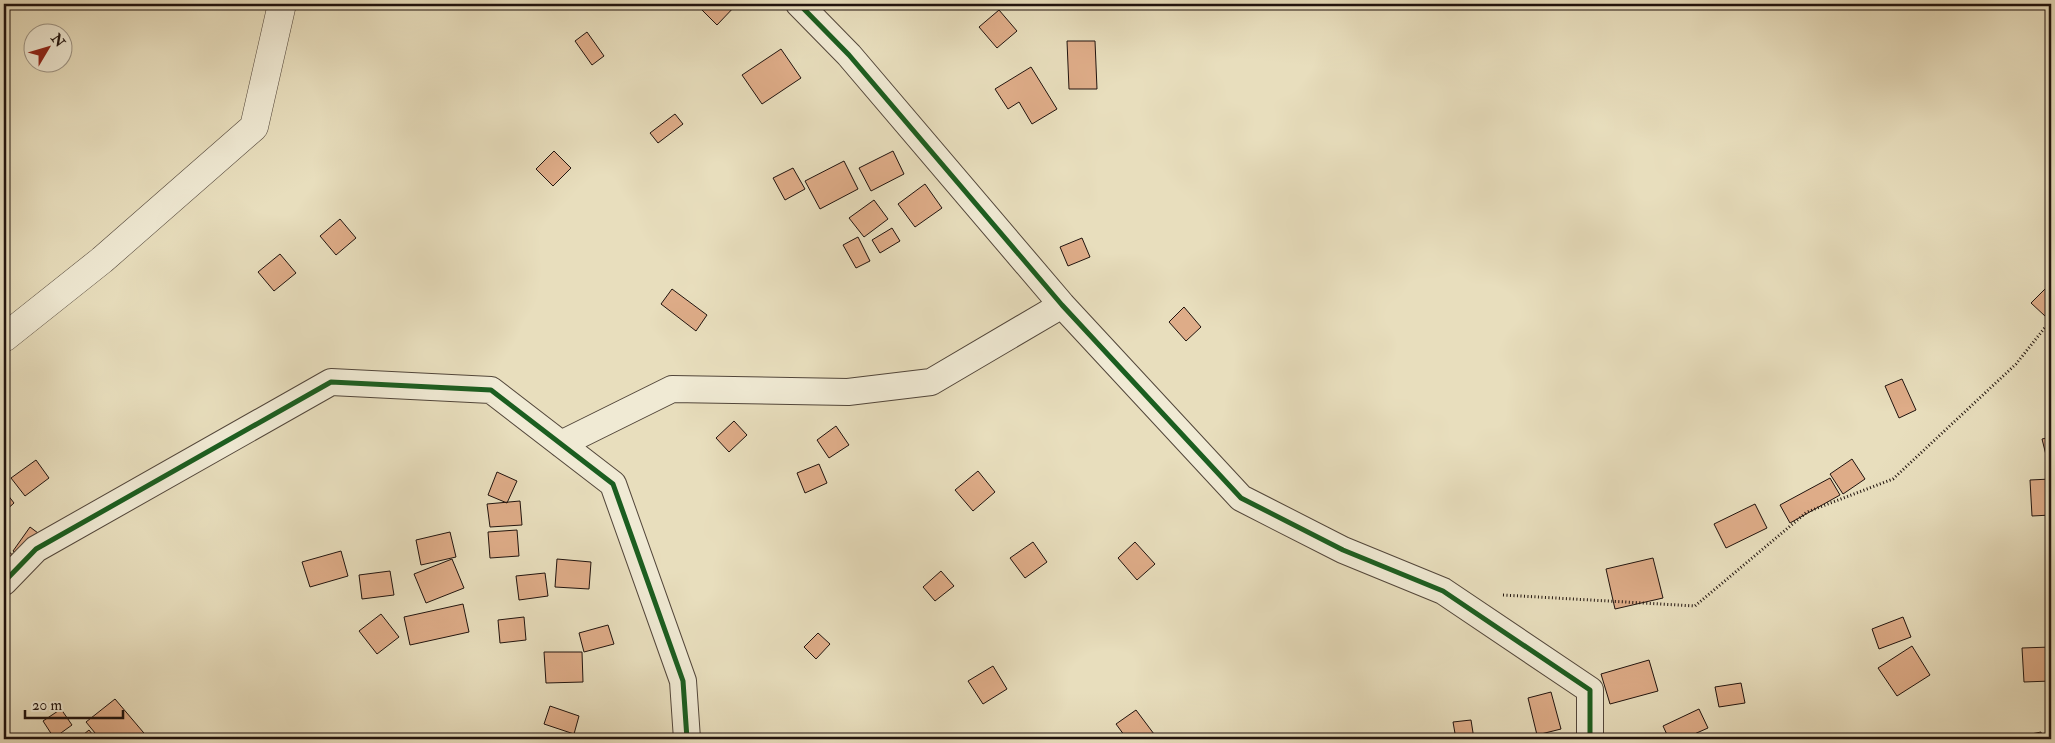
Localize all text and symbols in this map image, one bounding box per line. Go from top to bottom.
north arrow [22,22,72,72]
text: N [47,29,69,51]
scale bar [25,688,122,720]
text: 20 m [32,696,62,715]

